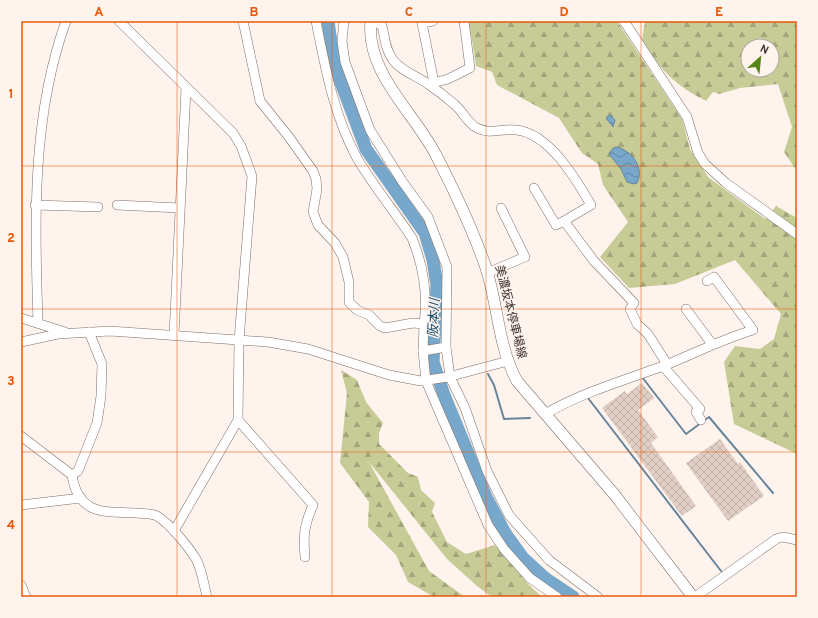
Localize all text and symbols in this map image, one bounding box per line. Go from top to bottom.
text: A [94,5,104,21]
text: B [250,5,259,21]
text: C [405,5,413,21]
text: D [559,5,569,21]
text: E [715,5,723,21]
north arrow [740,38,780,78]
text: N [757,42,771,58]
text: 1 [8,87,14,103]
text: 2 [7,231,15,247]
street label: 美濃坂本停車場線 [491,263,529,361]
water label: 阪本川 [426,296,444,338]
text: 3 [7,374,15,390]
text: 4 [7,518,15,534]

